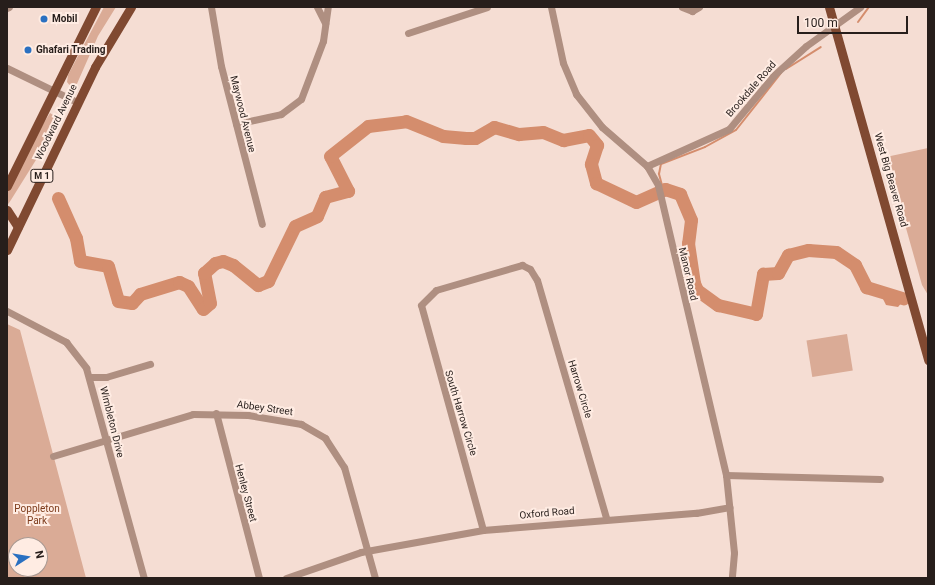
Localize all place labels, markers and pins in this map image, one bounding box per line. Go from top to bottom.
place label: Mobil [52,13,77,25]
marker: Mobil [39,14,49,24]
place label: Ghafari Trading [36,44,106,56]
marker: Ghafari Trading [23,45,33,55]

